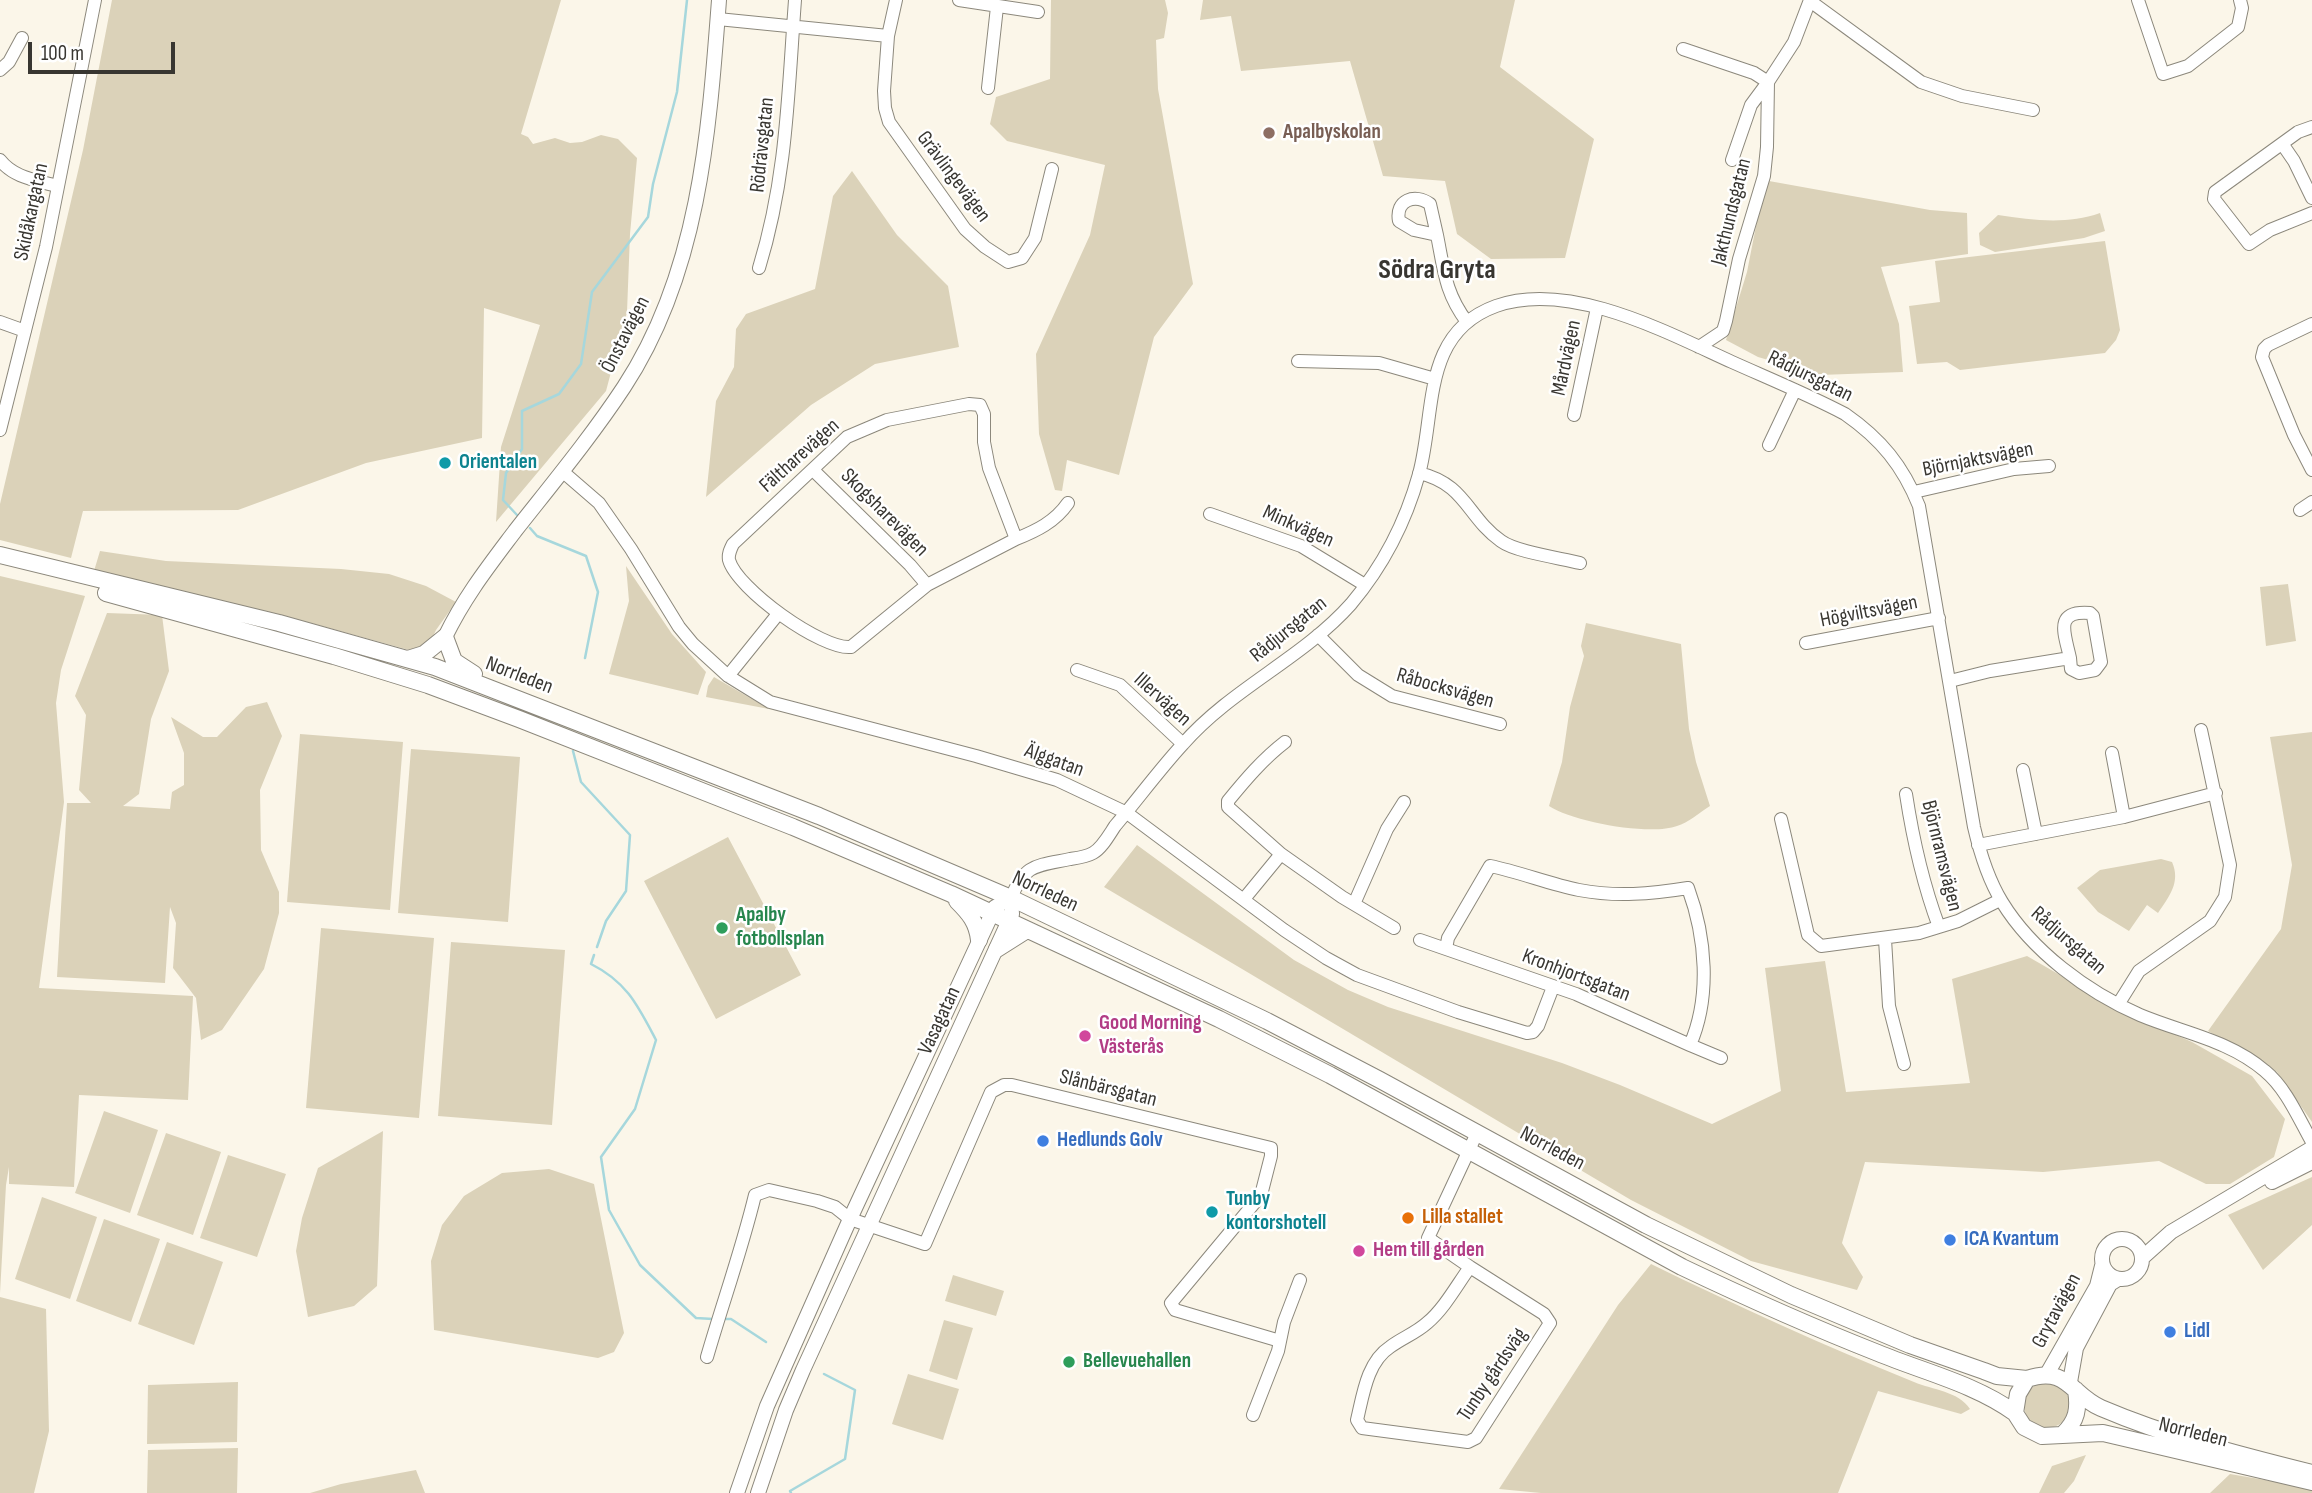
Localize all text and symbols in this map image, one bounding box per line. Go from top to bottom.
scale bar [32,28,178,72]
text: 100 m [41,41,84,66]
street label: Rödrävsgatan [745,96,781,194]
place label: Apalbyskolan [1283,120,1381,146]
marker: Apalbyskolan [1261,125,1277,141]
street label: Grävlingevägen [911,126,995,228]
street label: Jakthundsgatan [1707,156,1757,268]
street label: Skidåkargatan [9,161,55,263]
district label: Södra Gryta [1378,254,1496,288]
street label: Önstavägen [596,292,656,378]
street label: Mårdvägen [1547,318,1587,398]
street label: Rådjursgatan [1763,346,1857,408]
street label: Fältharevägen [755,414,845,498]
street label: Björnjaktsvägen [1921,437,2035,483]
place label: Orientalen [459,450,537,476]
marker: Orientalen [437,455,453,471]
street label: Skogsharevägen [835,464,933,562]
street label: Minkvägen [1259,500,1337,554]
street label: Högviltsvägen [1818,590,1920,634]
street label: Rådjursgatan [1246,591,1332,669]
street label: Norrleden [482,652,556,700]
street label: Råbocksvägen [1393,663,1497,715]
street label: Illervägen [1128,668,1196,732]
street label: Älggatan [1021,739,1087,783]
street label: Björnramsvägen [1915,798,1967,914]
street label: Norrleden [1008,866,1082,918]
street label: Rådjursgatan [2025,901,2111,981]
place label: Apalby fotbollsplan [736,903,824,953]
marker: Apalby fotbollsplan [714,920,730,936]
street label: Kronhjortsgatan [1518,944,1634,1008]
street label: Vasagatan [913,983,967,1059]
place label: Good Morning Västerås [1099,1011,1201,1061]
marker: Good Morning Västerås [1077,1028,1093,1044]
street label: Slånbärsgatan [1057,1065,1159,1113]
street label: Norrleden [1515,1121,1589,1177]
place label: Hedlunds Golv [1057,1128,1163,1154]
marker: Hedlunds Golv [1035,1133,1051,1149]
place label: Tunby kontorshotell [1226,1187,1326,1237]
marker: Tunby kontorshotell [1204,1204,1220,1220]
place label: Lilla stallet [1422,1205,1503,1231]
marker: Lilla stallet [1400,1210,1416,1226]
place label: ICA Kvantum [1964,1227,2059,1253]
marker: ICA Kvantum [1942,1232,1958,1248]
place label: Hem till gården [1373,1238,1484,1264]
marker: Hem till gården [1351,1243,1367,1259]
street label: Grytavägen [2027,1269,2087,1353]
place label: Lidl [2184,1319,2210,1345]
street label: Tunby gårdsväg [1453,1324,1533,1426]
marker: Lidl [2162,1324,2178,1340]
place label: Bellevuehallen [1083,1349,1191,1375]
marker: Bellevuehallen [1061,1354,1077,1370]
street label: Norrleden [2156,1412,2230,1454]

